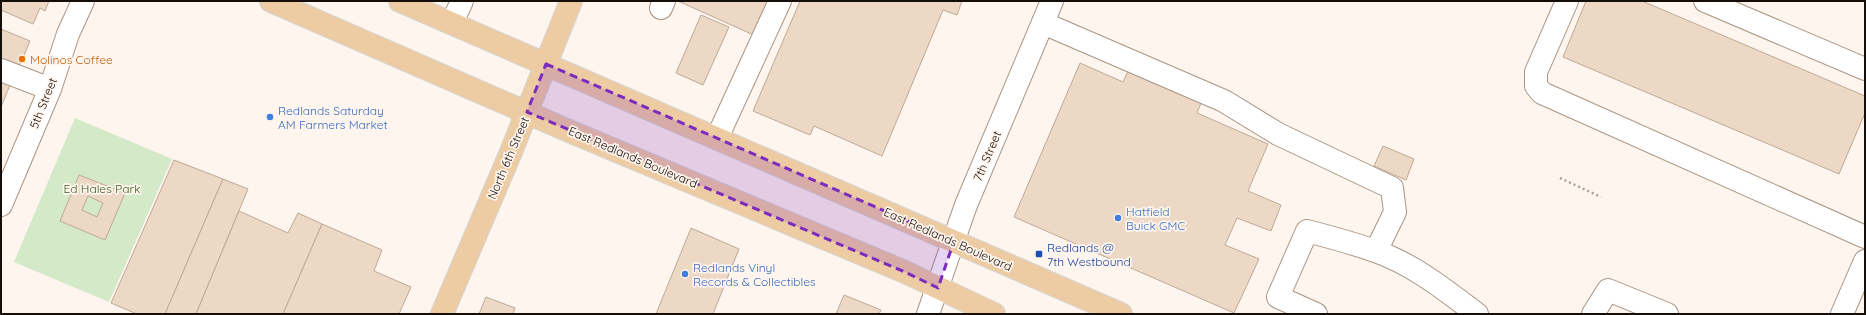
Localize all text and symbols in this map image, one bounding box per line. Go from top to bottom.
place label: Molinos Coffee [30,52,113,67]
marker: Molinos Coffee [17,54,27,64]
street label: 5th Street [26,75,60,131]
place label: Redlands Saturday AM Farmers Market [278,103,387,132]
marker: Redlands Saturday AM Farmers Market [265,112,275,122]
street label: North 6th Street [484,114,532,202]
street label: East Redlands Boulevard [566,123,700,191]
street label: 7th Street [970,129,1004,183]
park label: Ed Hales Park [64,181,140,196]
street label: East Redlands Boulevard [882,204,1014,274]
place label: Hatfield Buick GMC [1126,204,1185,233]
marker: Hatfield Buick GMC [1113,213,1123,223]
place label: Redlands @ 7th Westbound [1047,240,1131,269]
marker: Redlands @ 7th Westbound [1034,249,1044,259]
place label: Redlands Vinyl Records & Collectibles [693,260,816,289]
marker: Redlands Vinyl Records & Collectibles [680,269,690,279]

